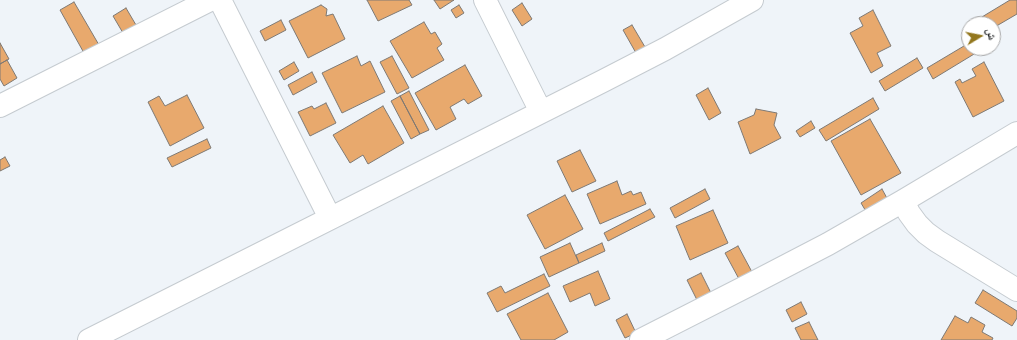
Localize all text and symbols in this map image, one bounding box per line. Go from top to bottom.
north arrow [961,16,1001,56]
text: ش [984,27,1000,41]

